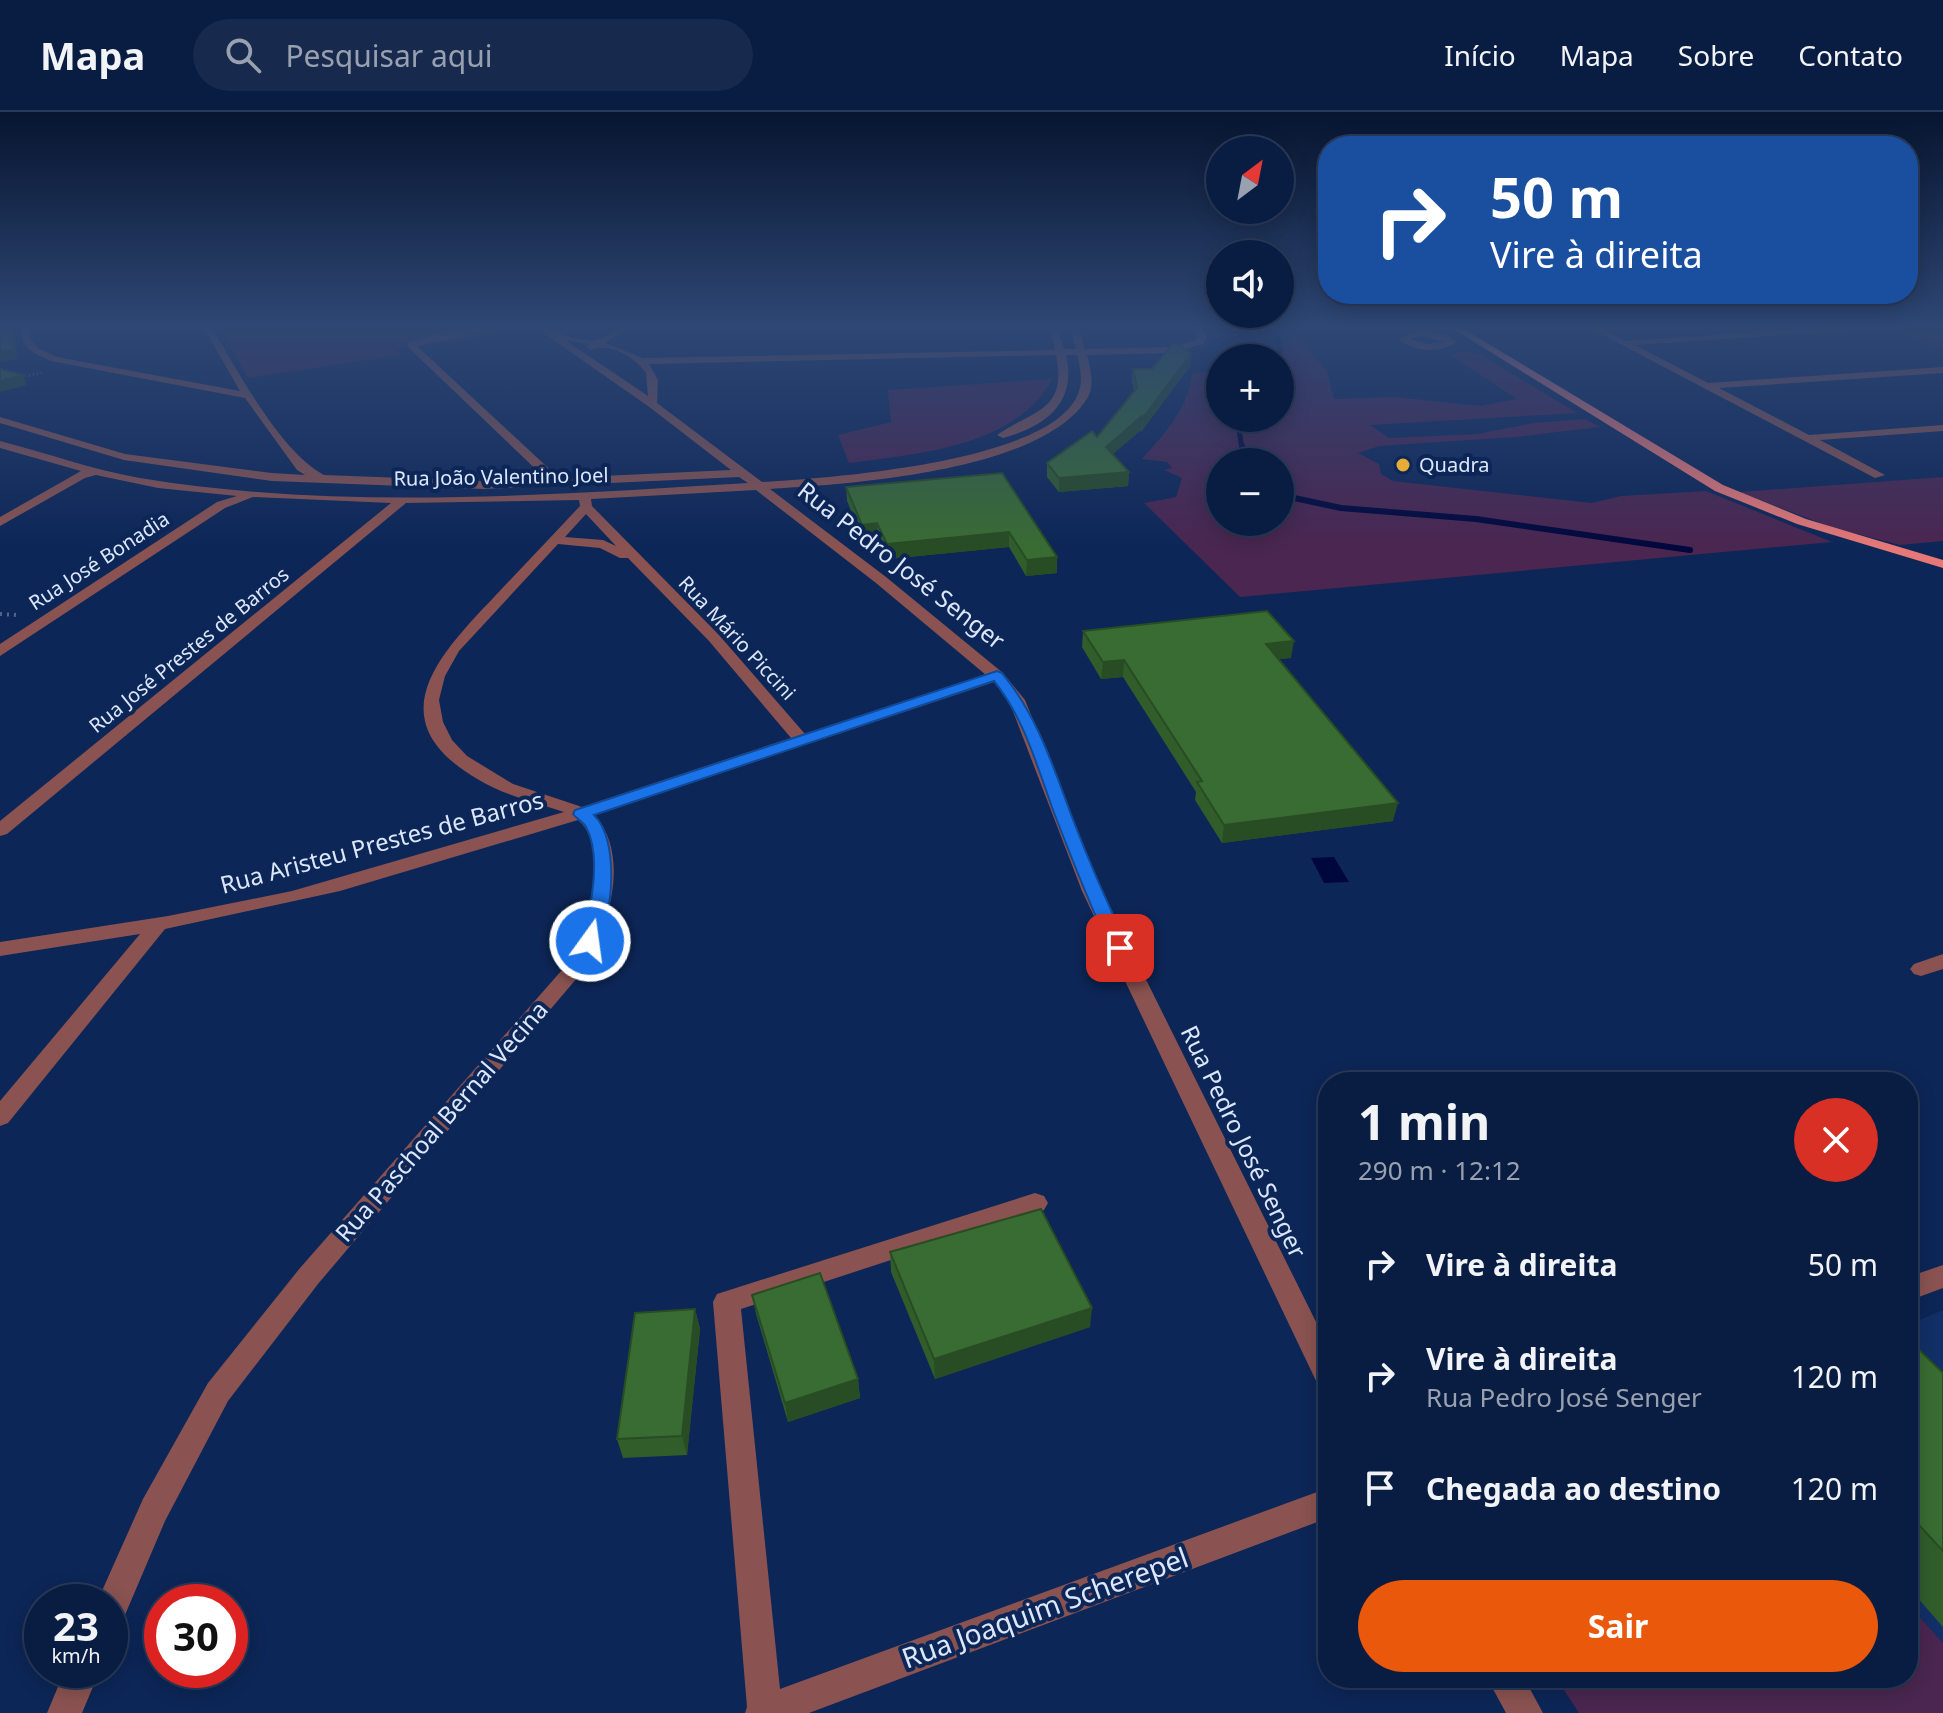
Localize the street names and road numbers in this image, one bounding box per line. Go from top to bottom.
street label: Rua João Valentino Joel [393,461,609,492]
street label: Rua Pedro José Senger [791,473,1012,656]
street label: Rua José Bonadia [23,505,174,616]
street label: Rua José Prestes de Barros [83,561,294,739]
street label: Rua Mário Piccini [673,570,802,706]
street label: Rua Aristeu Prestes de Barros [216,782,547,901]
street label: Rua Paschoal Bernal Vecina [327,994,555,1248]
street label: Rua Pedro José Senger [1174,1020,1315,1263]
street label: Rua Joaquim Scherepel [896,1538,1193,1677]

